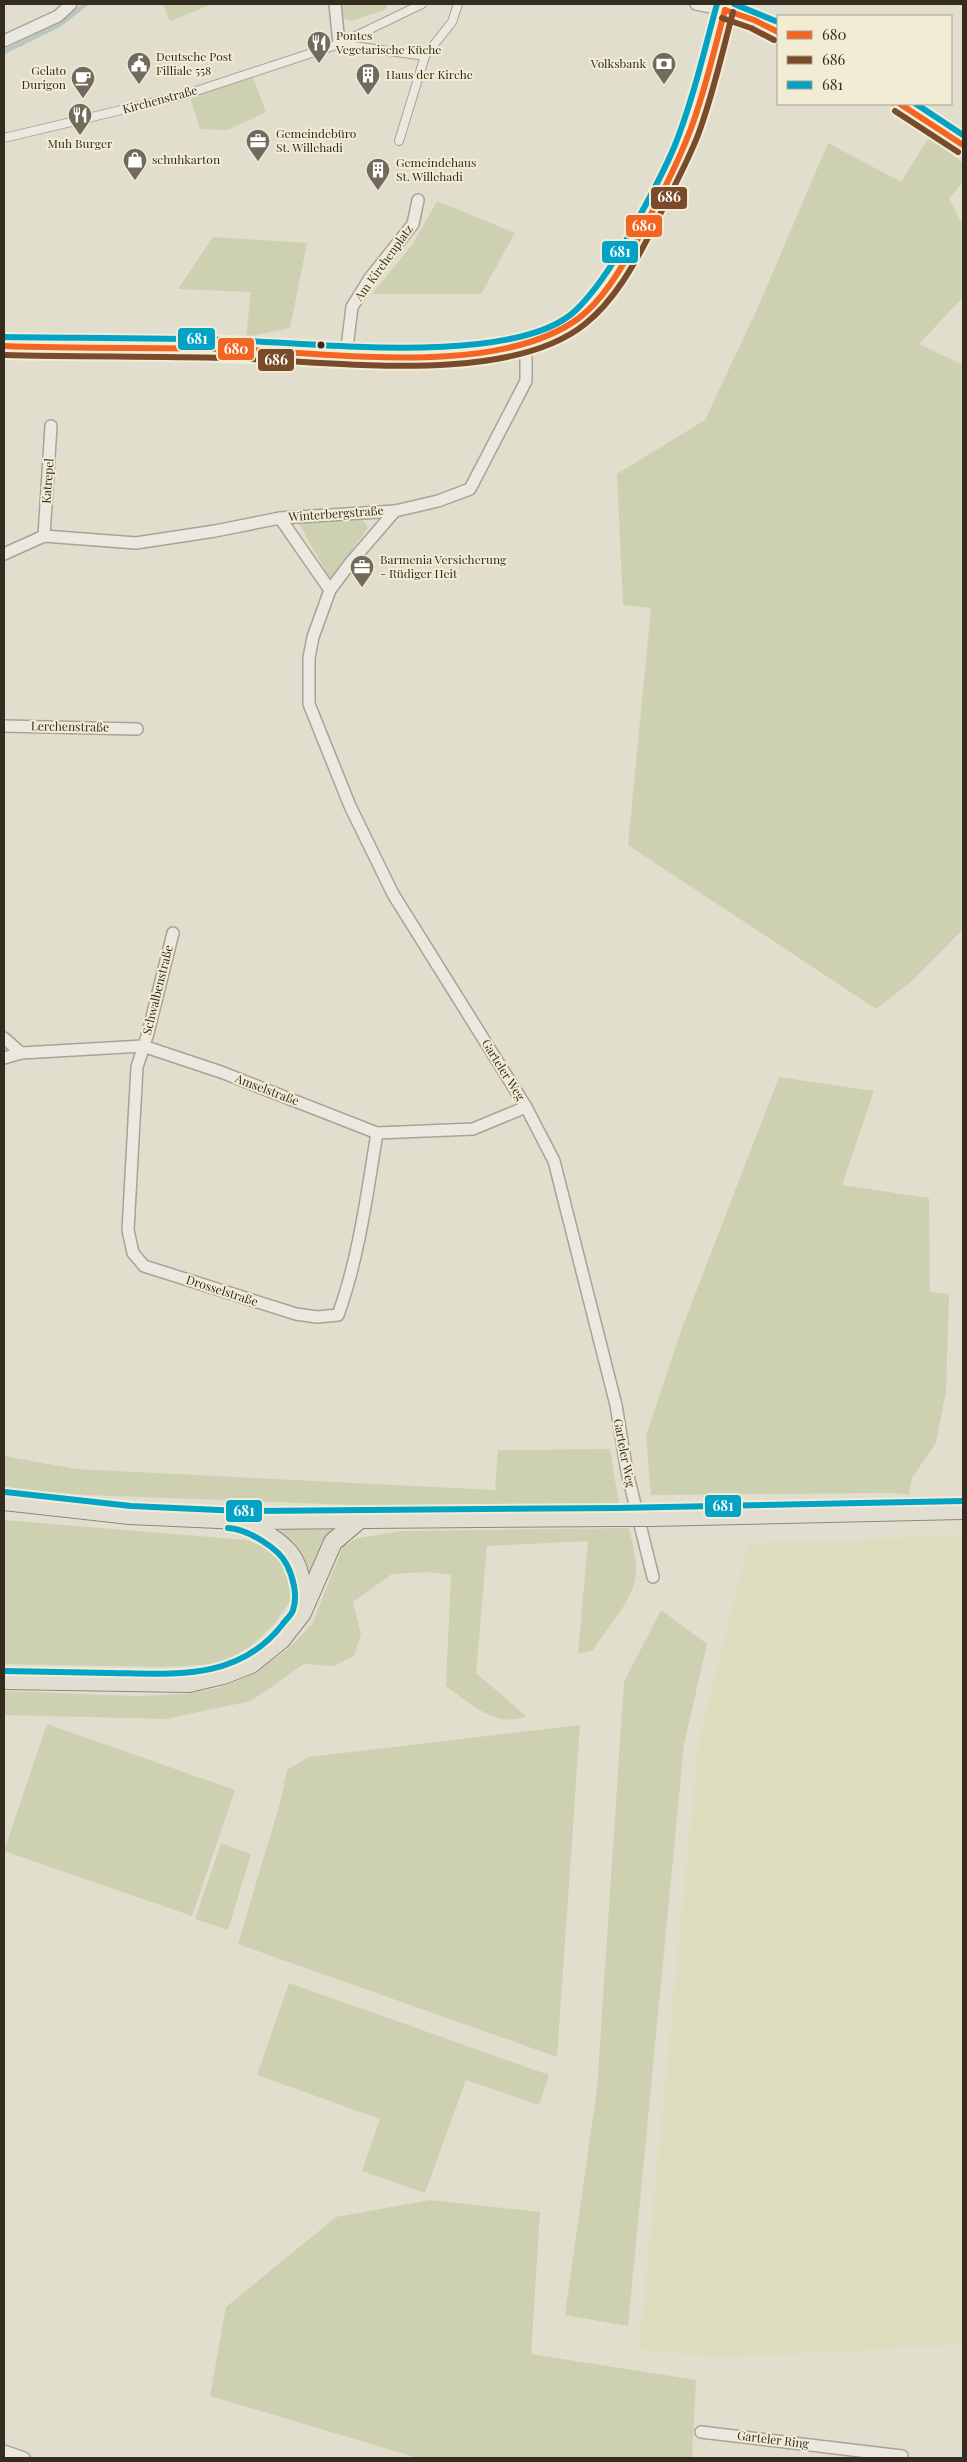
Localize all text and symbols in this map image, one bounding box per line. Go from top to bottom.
legend [777,15,952,105]
text: 680 [822,24,847,44]
place label: Pontes Vegetarische Küche [335,27,441,57]
restaurant icon: Pontes Vegetarische Küche [306,30,332,64]
place label: Deutsche Post Filliale 558 [156,48,233,78]
text: 686 [822,49,846,69]
public building icon: Deutsche Post Filliale 558 [126,51,152,85]
bank icon: Volksbank [651,51,677,85]
place label: Volksbank [590,55,646,71]
place label: Gelato Durigon [22,62,66,92]
building icon: Haus der Kirche [355,62,381,96]
cafe icon: Gelato Durigon [70,65,96,99]
place label: Haus der Kirche [386,66,473,82]
text: 681 [822,74,844,94]
street label: Kirchenstraße [121,81,199,117]
restaurant icon: Muh Burger [67,102,93,136]
place label: Gemeindebüro St. Willehadi [276,125,357,155]
office icon: Gemeindebüro St. Willehadi [245,128,271,162]
place label: Muh Burger [48,135,113,151]
shop icon: schuhkarton [122,147,148,181]
place label: schuhkarton [152,151,220,167]
place label: Gemeindehaus St. Willehadi [396,154,476,184]
building icon: Gemeindehaus St. Willehadi [365,157,391,191]
line badge: 686 [650,186,688,210]
text: 686 [657,187,681,206]
line badge: 680 [625,214,663,238]
text: 680 [632,216,656,235]
street label: Am Kirchenplatz [350,221,416,304]
line badge: 681 [601,240,639,264]
text: 681 [609,242,631,261]
line badge: 681 [177,327,216,351]
text: 681 [186,329,208,348]
line badge: 680 [217,337,255,361]
text: 680 [224,339,248,358]
unlabelled marker [316,340,326,350]
line badge: 686 [257,348,295,372]
text: 686 [264,350,288,369]
street label: Katrepel [37,457,57,504]
street label: Winterbergstraße [287,502,384,524]
place label: Barmenia Versicherung - Rüdiger Heit [380,551,507,581]
office icon: Barmenia Versicherung - Rüdiger Heit [349,554,375,588]
street label: Lerchenstraße [31,717,109,735]
street label: Schwalbenstraße [138,943,176,1036]
street label: Garteler Weg [479,1036,529,1104]
street label: Amselstraße [232,1069,302,1109]
street label: Drosselstraße [184,1271,260,1309]
street label: Garteler Weg [610,1417,640,1489]
line badge: 681 [704,1494,742,1518]
text: 681 [712,1496,734,1515]
line badge: 681 [225,1499,263,1523]
text: 681 [233,1501,255,1520]
street label: Garteler Ring [736,2427,811,2451]

